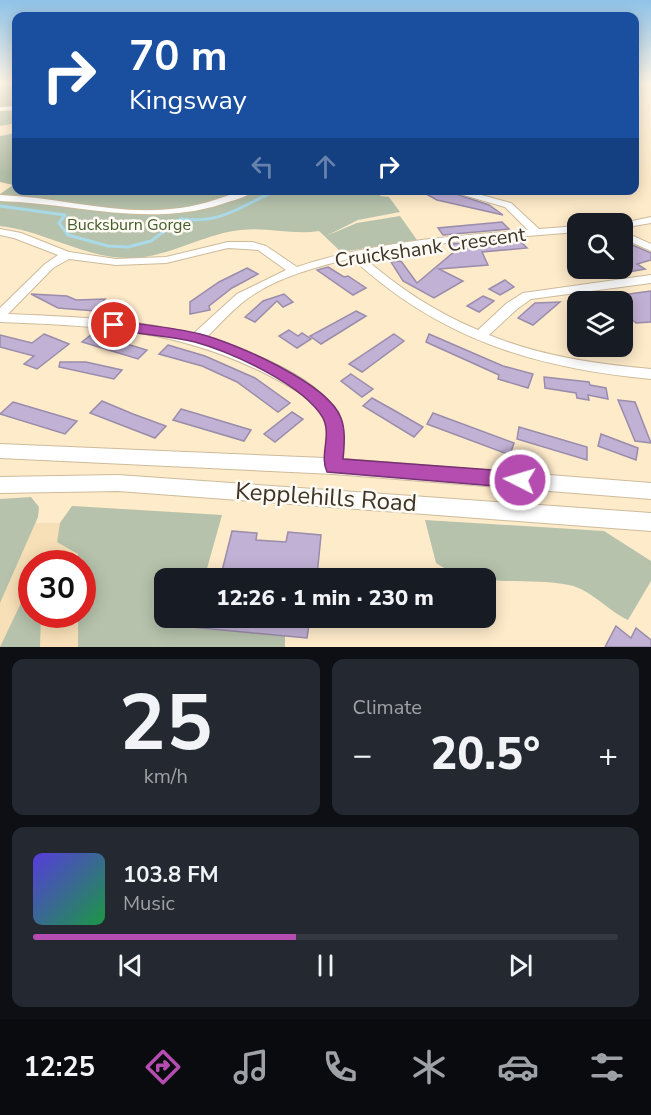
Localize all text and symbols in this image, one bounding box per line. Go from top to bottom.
text: 70 m [129,28,228,85]
icon: right [30,36,108,114]
text: Kingsway [129,82,247,119]
icon: left [246,150,279,183]
icon: ahead [309,150,342,183]
icon: right [372,150,405,183]
map controls [567,213,633,357]
button: search [567,213,633,279]
park label: Bucksburn Gorge [67,214,191,236]
street label: Cruickshank Crescent [333,221,528,274]
button: layers [567,291,633,357]
pin [88,299,139,350]
icon: arrive [97,308,130,341]
position arrow [488,448,552,512]
street label: Kepplehills Road [234,475,418,519]
speed limit sign: 30 [18,550,96,628]
text: 12:26 · 1 min · 230 m [216,583,434,613]
text: 25 [119,670,213,777]
text: Climate [353,694,422,721]
text: 20.5° [430,724,540,785]
text: − [353,733,372,778]
text: + [598,733,618,778]
text: km/h [144,763,188,790]
text: 103.8 FM [123,860,219,890]
text: Music [123,890,175,917]
icon: previous [114,949,147,982]
icon: pause [309,949,342,982]
icon: next [504,949,537,982]
icon: directions [142,1046,184,1088]
icon: music [230,1046,272,1088]
icon: phone [319,1046,361,1088]
icon: climate [408,1046,450,1088]
icon: car [497,1046,539,1088]
icon: filters [586,1046,628,1088]
text: 12:25 [23,1049,95,1086]

